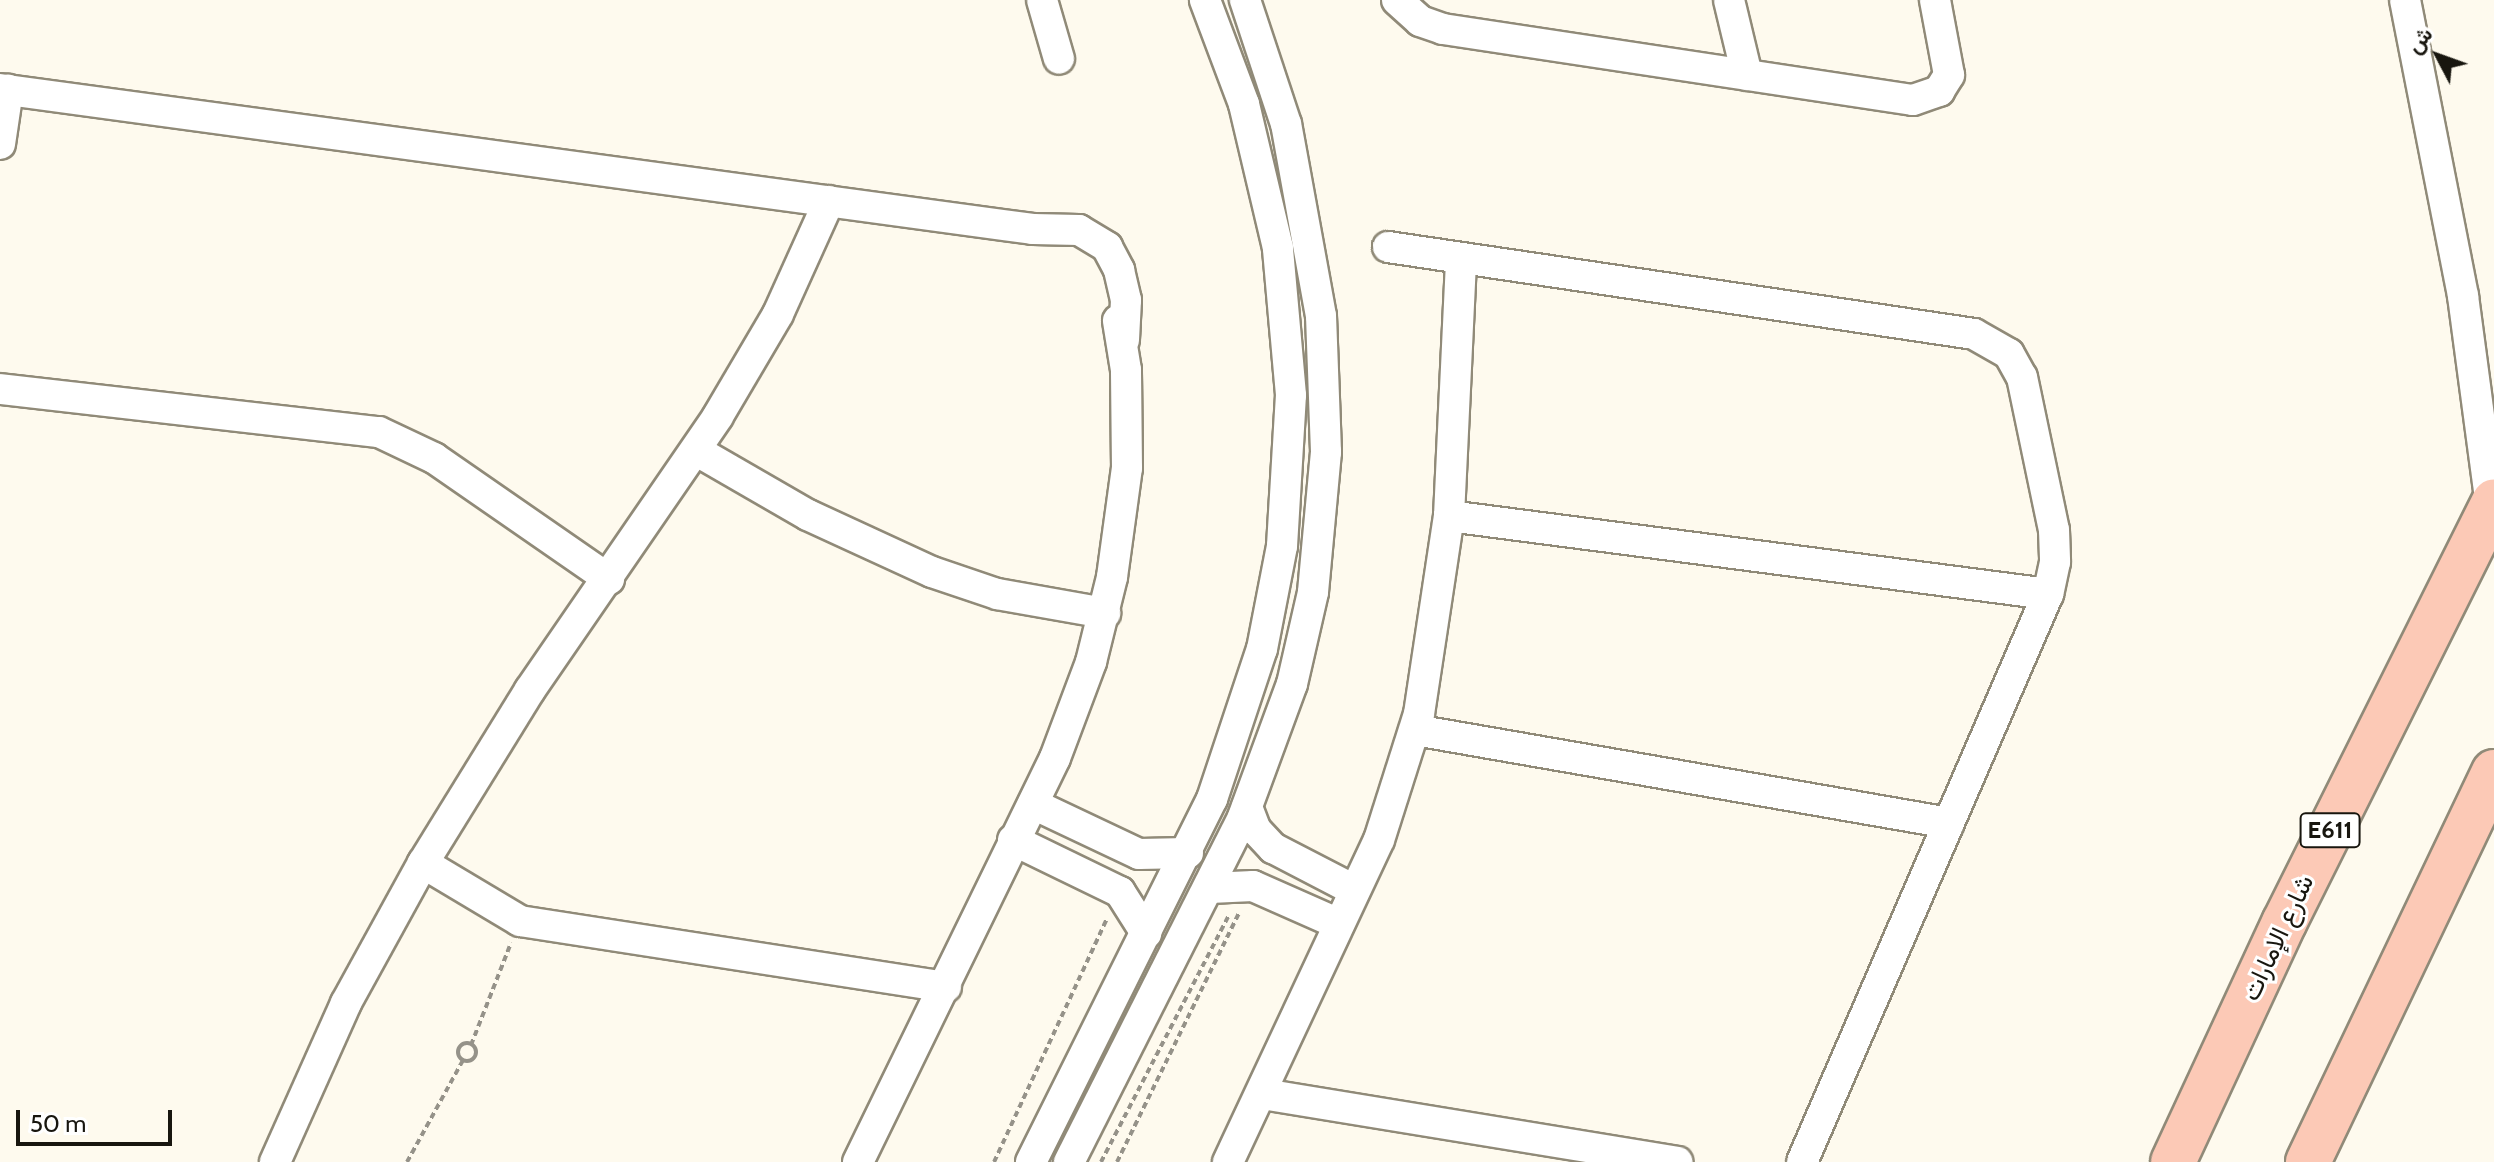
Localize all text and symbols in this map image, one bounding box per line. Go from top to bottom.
north arrow [2398,16,2478,96]
text: ش [2401,21,2438,59]
road number: E611 [2298,810,2362,850]
street label: شارع الإمارات [2235,870,2321,1006]
scale bar [20,1094,176,1144]
text: 50 m [30,1109,86,1138]

